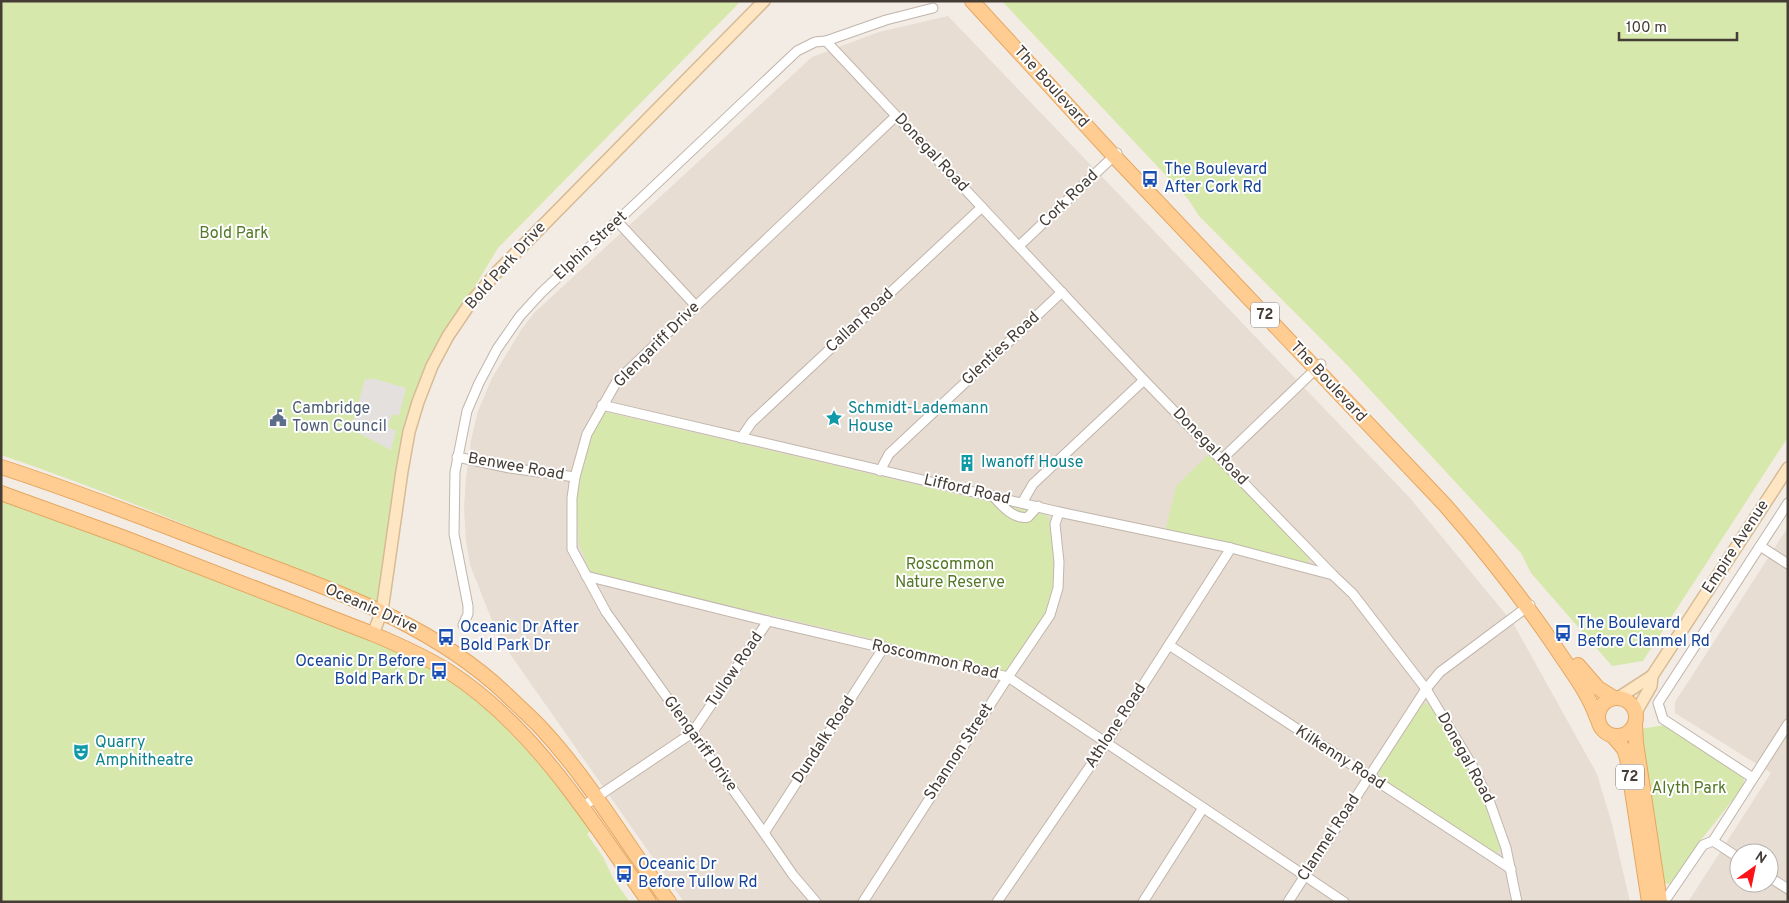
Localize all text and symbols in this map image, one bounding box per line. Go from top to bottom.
scale bar [1619,10,1736,42]
text: 100 m [1626,19,1667,38]
street label: The Boulevard [1009,42,1093,132]
street label: Donegal Road [889,110,973,196]
place label: The Boulevard After Cork Rd [1164,160,1267,198]
street label: Cork Road [1035,166,1103,232]
bus stop icon: The Boulevard After Cork Rd [1140,169,1160,189]
street label: Elphin Street [550,207,632,285]
street label: Bold Park Drive [461,218,551,314]
park label: Bold Park [199,224,269,244]
street label: Callan Road [822,284,898,358]
street label: Glengariff Drive [610,298,704,392]
road number: 72 [1251,302,1279,328]
street label: Glenties Road [958,308,1044,390]
street label: The Boulevard [1285,337,1371,427]
place label: Cambridge Town Council [292,399,387,437]
place label: Schmidt-Lademann House [848,399,989,437]
street label: Donegal Road [1168,404,1252,490]
public building icon: Cambridge Town Council [268,408,288,428]
place icon: Schmidt-Lademann House [824,408,844,428]
street label: Benwee Road [466,449,566,485]
building icon: Iwanoff House [957,453,977,473]
place label: Iwanoff House [981,453,1083,473]
street label: Lifford Road [922,470,1012,510]
street label: Empire Avenue [1698,497,1774,597]
park label: Roscommon Nature Reserve [895,555,1005,593]
street label: Oceanic Drive [321,580,421,638]
place label: The Boulevard Before Clanmel Rd [1577,614,1710,652]
place label: Oceanic Dr After Bold Park Dr [460,618,579,656]
bus stop icon: The Boulevard Before Clanmel Rd [1553,623,1573,643]
bus stop icon: Oceanic Dr After Bold Park Dr [436,627,456,647]
street label: Tullow Road [702,628,768,712]
street label: Roscommon Road [870,636,1000,684]
place label: Oceanic Dr Before Bold Park Dr [295,652,425,690]
bus stop icon: Oceanic Dr Before Bold Park Dr [429,661,449,681]
street label: Athlone Road [1081,680,1151,772]
street label: Glengariff Drive [659,692,741,796]
street label: Dundalk Road [788,693,860,787]
street label: Shannon Street [920,700,998,804]
street label: Donegal Road [1432,709,1498,807]
street label: Kilkenny Road [1291,722,1389,794]
place label: Quarry Amphitheatre [95,733,193,771]
theatre icon: Quarry Amphitheatre [71,742,91,762]
road number: 72 [1616,764,1644,790]
park label: Alyth Park [1651,779,1727,799]
street label: Clanmel Road [1293,791,1365,885]
north arrow [1729,843,1779,893]
text: N [1751,848,1769,868]
place label: Oceanic Dr Before Tullow Rd [638,855,758,893]
bus stop icon: Oceanic Dr Before Tullow Rd [614,864,634,884]

